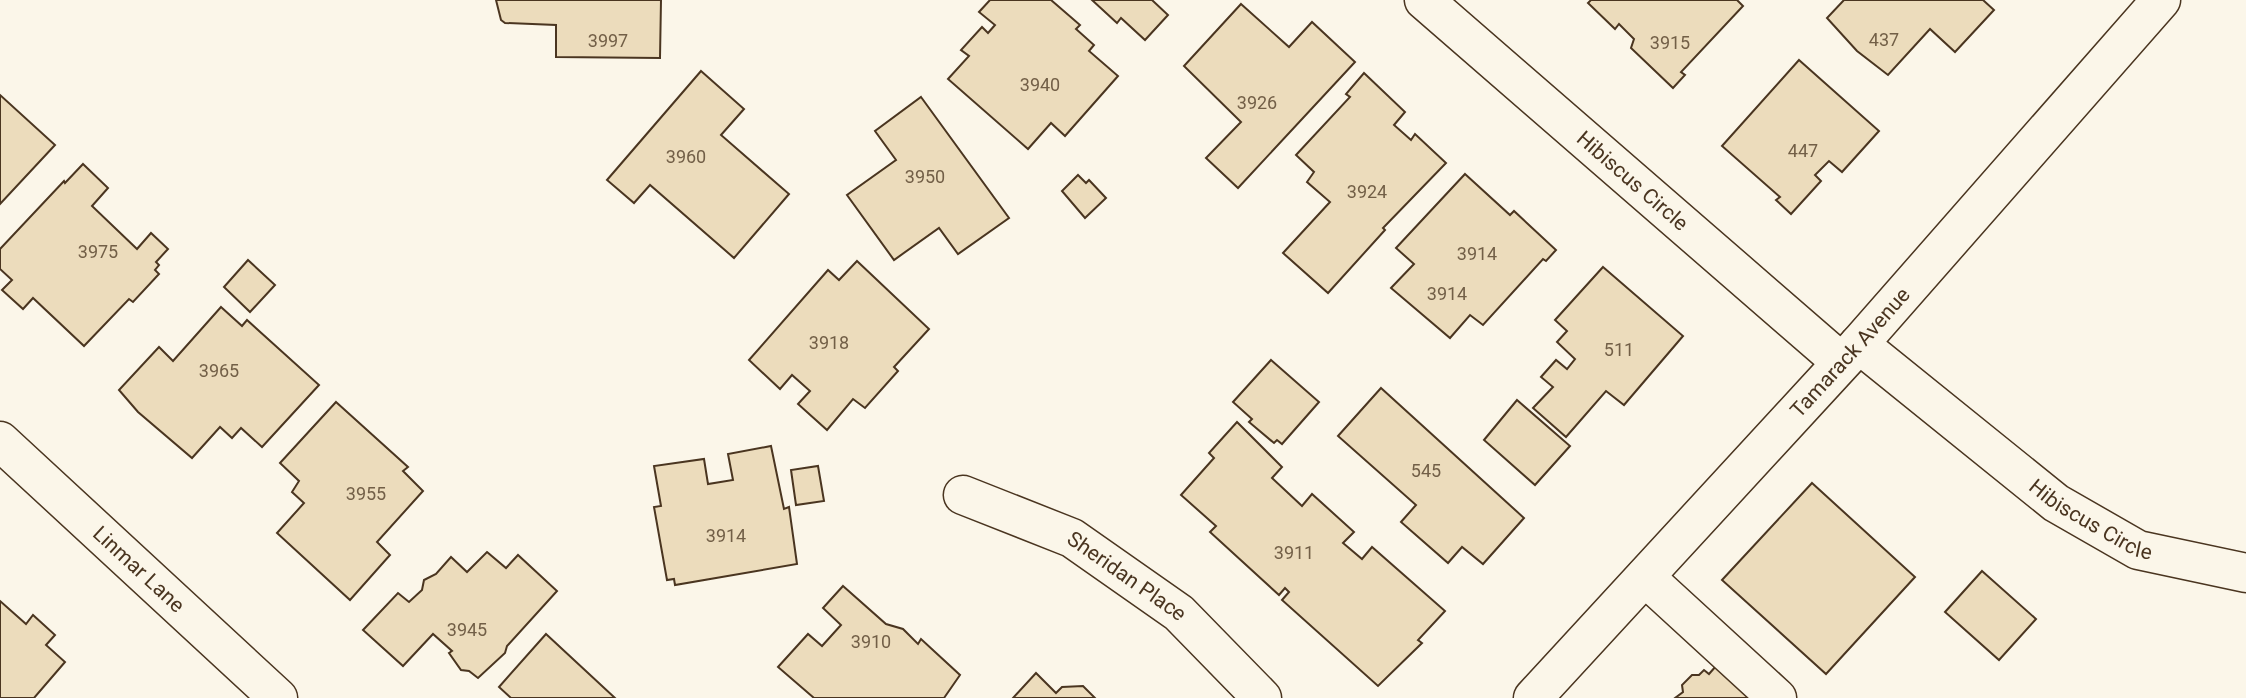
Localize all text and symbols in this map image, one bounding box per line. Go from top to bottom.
house number: 437 [1869,29,1899,50]
house number: 3997 [588,30,628,51]
house number: 3915 [1650,32,1690,53]
house number: 3940 [1020,74,1060,95]
house number: 3926 [1237,92,1277,113]
street label: Hibiscus Circle [1572,126,1693,236]
house number: 447 [1788,140,1818,161]
house number: 3960 [666,146,706,167]
house number: 3950 [905,166,945,187]
house number: 3924 [1347,181,1387,202]
house number: 3975 [78,241,118,262]
house number: 3914 [1457,243,1497,264]
house number: 3914 [1427,283,1467,304]
street label: Tamarack Avenue [1786,283,1915,422]
house number: 3918 [809,332,849,353]
house number: 511 [1604,339,1634,360]
house number: 3965 [199,360,239,381]
house number: 545 [1411,460,1441,481]
street label: Hibiscus Circle [2024,474,2154,565]
house number: 3955 [346,483,386,504]
street label: Linmar Lane [88,521,189,617]
house number: 3914 [706,525,746,546]
street label: Sheridan Place [1063,527,1192,626]
house number: 3911 [1274,542,1314,563]
house number: 3945 [447,619,487,640]
house number: 3910 [851,631,891,652]

